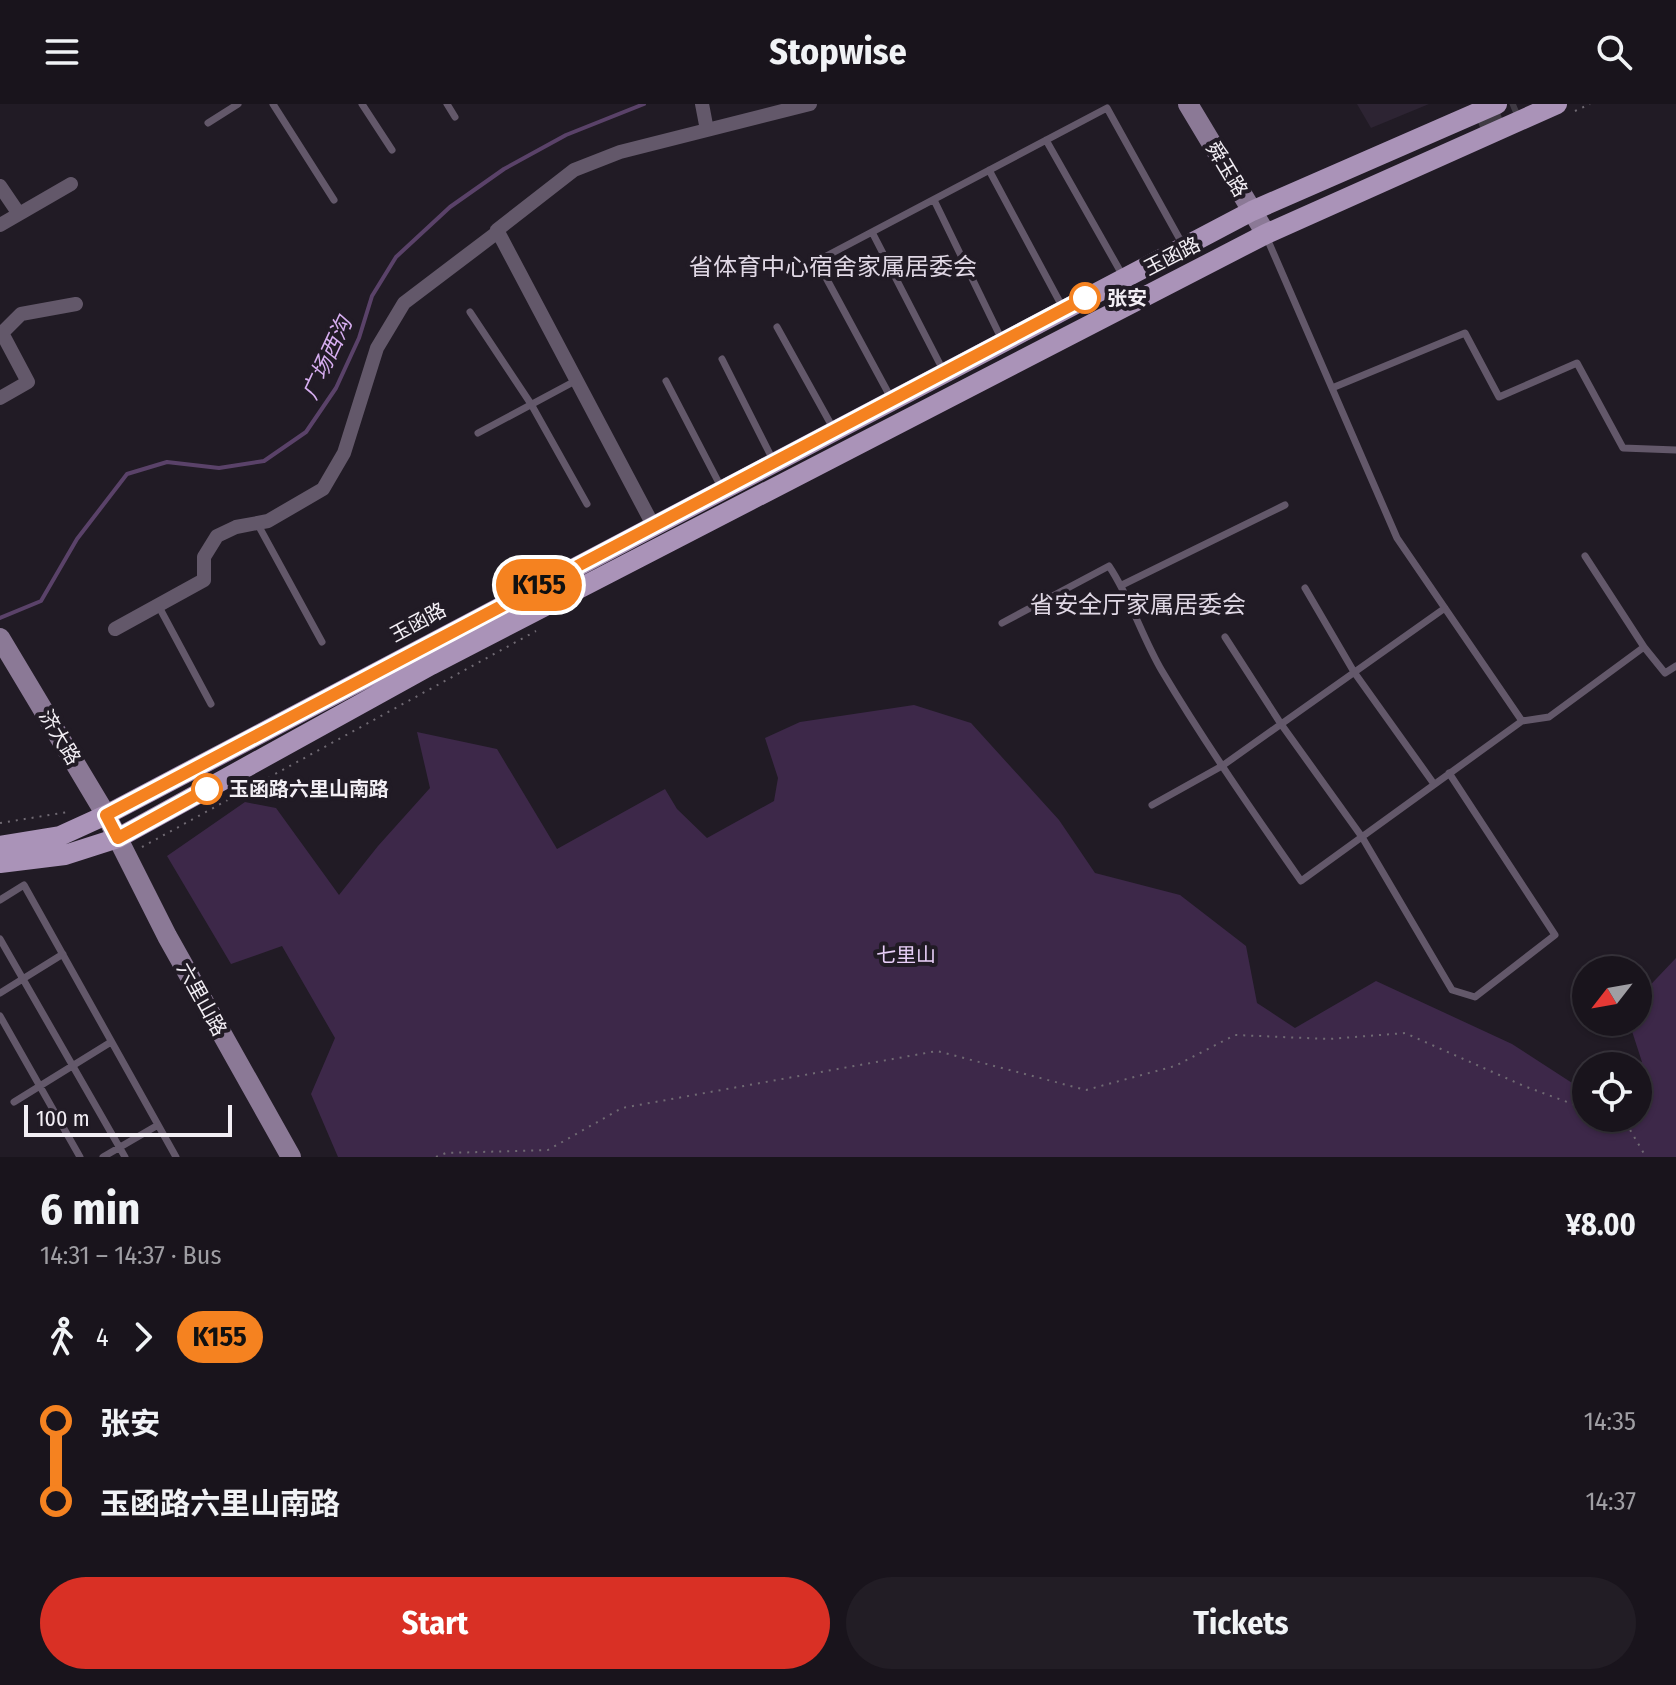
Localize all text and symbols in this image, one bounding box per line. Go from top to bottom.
icon: menu [40,30,84,74]
text: Stopwise [769,30,907,74]
icon: search [1592,30,1636,74]
street label: 舜玉路 [1201,137,1253,201]
street label: 玉函路 [1140,232,1204,280]
district label: 省体育中心宿舍家属居委会 [689,253,977,281]
marker: 张安 [1070,283,1100,313]
place label: 张安 [1107,286,1147,310]
water label: 广场西沟 [296,311,359,404]
line badge: K155 [483,559,595,611]
text: K155 [512,568,566,601]
district label: 省安全厅家属居委会 [1030,591,1246,619]
street label: 玉函路 [386,597,450,647]
street label: 济大路 [34,705,86,769]
marker: 玉函路六里山南路 [192,774,222,804]
place label: 玉函路六里山南路 [229,777,389,801]
park label: 七里山 [876,943,936,967]
north arrow [1572,956,1652,1036]
map controls [1572,956,1652,1132]
street label: 六里山路 [172,958,232,1040]
button: locate [1572,1052,1652,1132]
scale bar [24,1101,232,1137]
text: 100 m [36,1105,90,1132]
text: 6 min [40,1183,140,1236]
text: ¥8.00 [1566,1207,1636,1243]
text: 14:31 – 14:37 · Bus [40,1240,222,1271]
icon: walk [40,1315,84,1359]
icon: forward [121,1315,165,1359]
text: K155 [193,1320,247,1353]
text: 4 [96,1322,109,1353]
text: 张安 [100,1406,160,1442]
text: 14:35 [1584,1406,1636,1437]
text: 玉函路六里山南路 [100,1486,340,1522]
text: 14:37 [1585,1486,1636,1517]
button: Start [40,1577,830,1669]
button: Tickets [846,1577,1636,1669]

